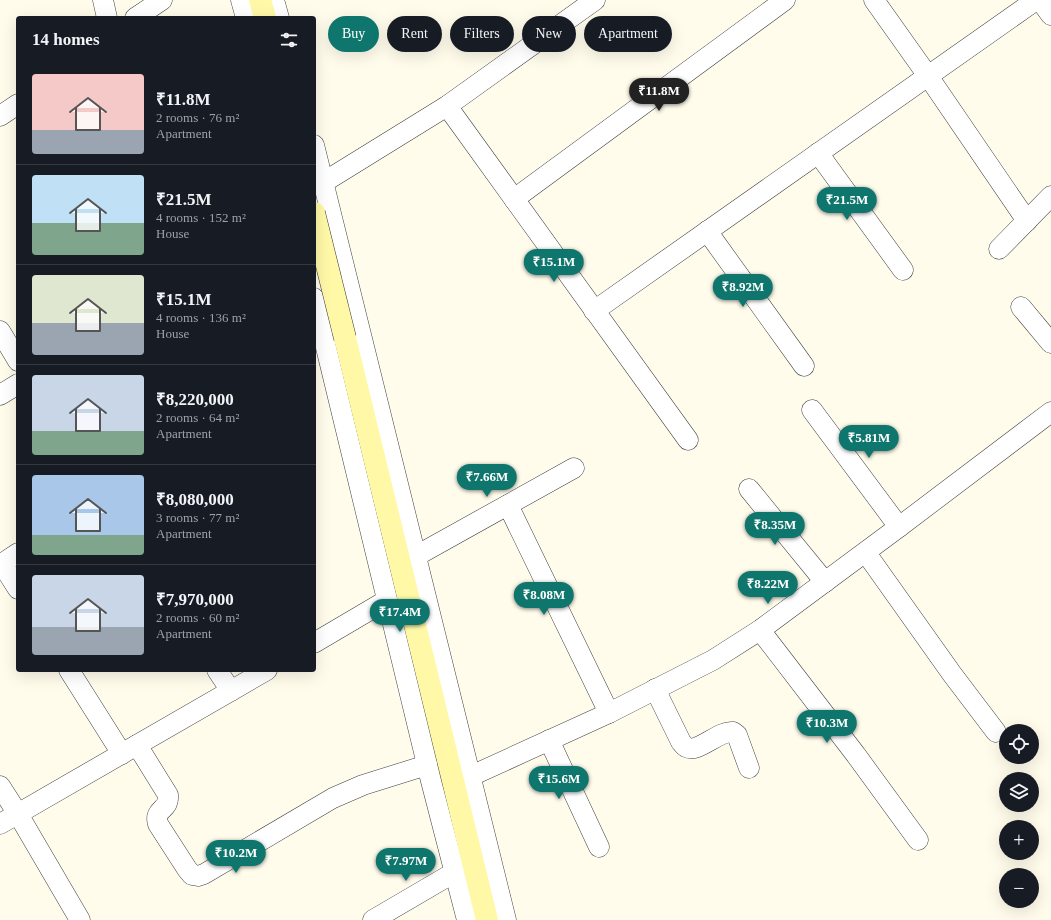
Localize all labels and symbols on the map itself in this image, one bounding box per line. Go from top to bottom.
pin: ₹11.8M [626,78,692,112]
pin: ₹21.5M [814,187,880,221]
pin: ₹15.1M [521,249,587,283]
pin: ₹8.92M [710,274,776,308]
pin: ₹5.81M [836,425,902,459]
pin: ₹7.66M [454,464,520,498]
pin: ₹8.35M [742,512,808,546]
pin: ₹8.22M [735,571,801,605]
pin: ₹8.08M [511,582,577,616]
pin: ₹17.4M [367,599,433,633]
pin: ₹10.3M [794,710,860,744]
pin: ₹15.6M [526,766,592,800]
pin: ₹10.2M [203,840,269,874]
pin: ₹7.97M [373,848,439,882]

